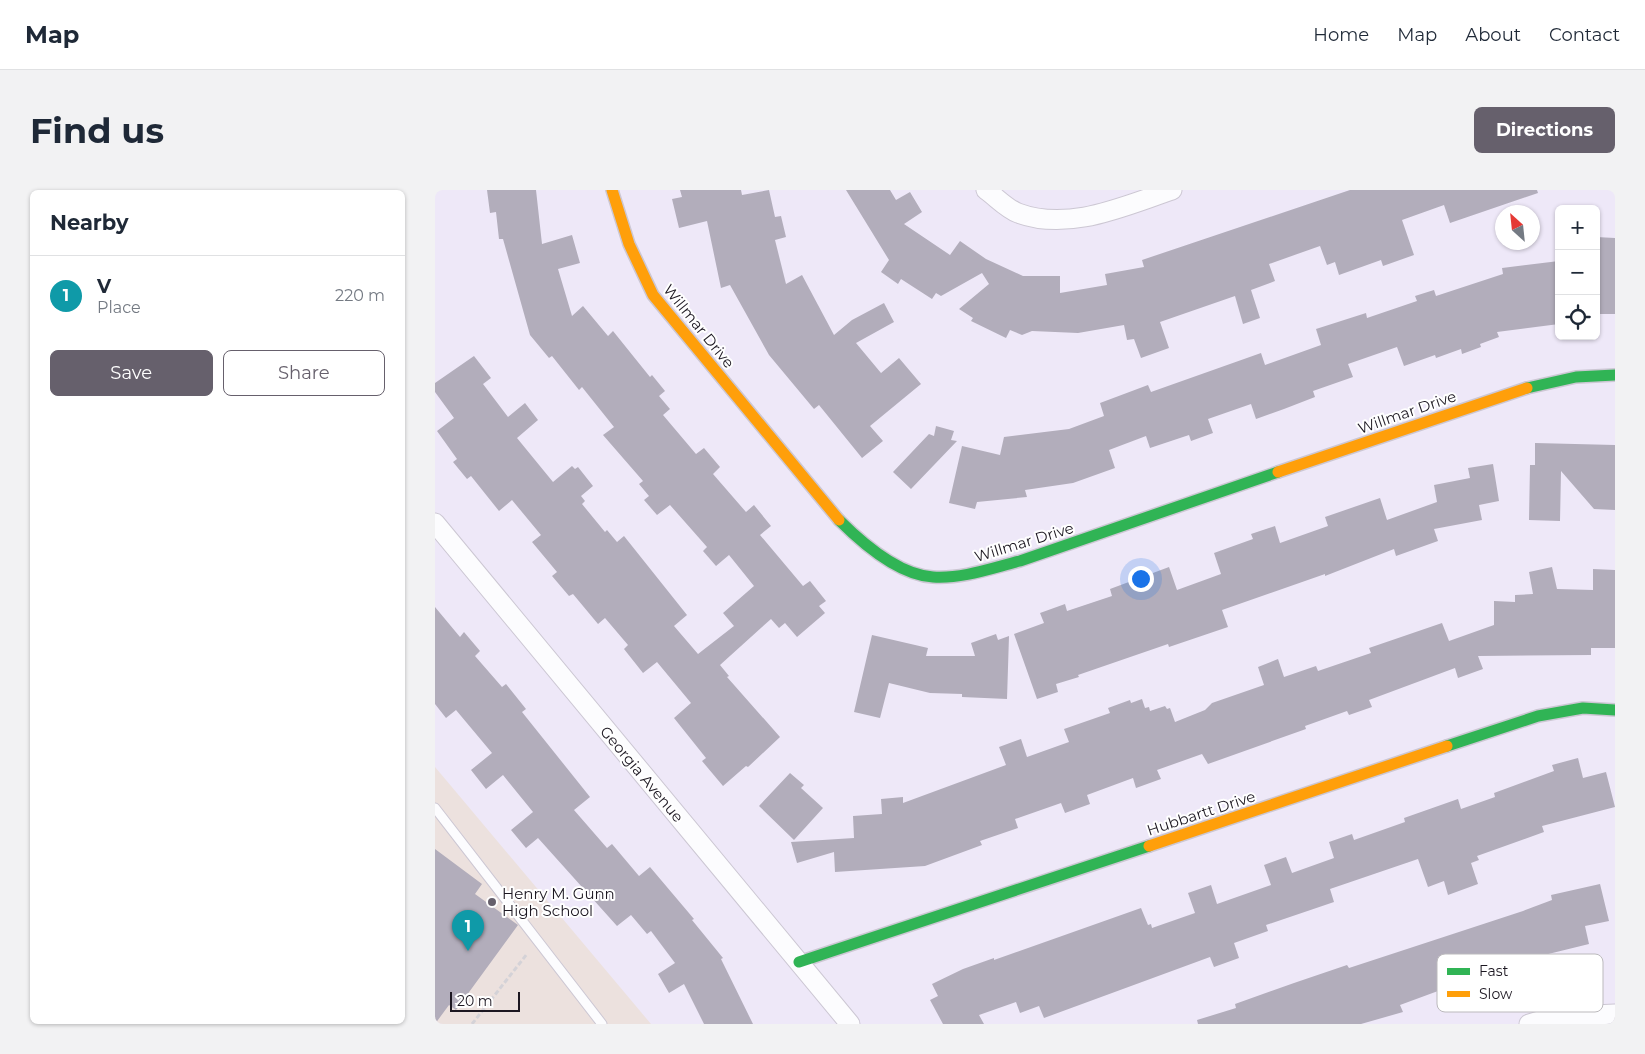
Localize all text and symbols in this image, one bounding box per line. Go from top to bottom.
text: Map [25,20,79,49]
text: Home [1313,24,1369,46]
text: Map [1397,24,1437,46]
text: About [1465,24,1521,46]
text: Contact [1549,24,1620,46]
button: Directions [1474,107,1615,153]
text: Find us [30,109,164,152]
north arrow [1495,205,1540,250]
map controls [1555,205,1600,340]
button: + [1555,205,1600,250]
text: Nearby [50,210,129,235]
button: − [1555,250,1600,295]
text: V [97,275,111,298]
street label: Willmar Drive [659,280,739,372]
text: 1 [63,286,69,305]
text: 220 m [335,286,385,305]
button: locate [1555,295,1600,340]
text: Place [97,298,141,317]
button: Save [50,350,213,396]
button: Share [223,350,385,396]
street label: Willmar Drive [1355,386,1459,438]
street label: Willmar Drive [972,518,1076,566]
your location [1128,566,1154,592]
street label: Georgia Avenue [596,722,688,826]
street label: Hubbartt Drive [1144,787,1258,839]
place label: Henry M. Gunn High School [502,884,615,920]
marker: Henry M. Gunn High School [486,896,498,908]
pin: 1 [452,910,484,951]
legend [1437,954,1603,1012]
text: Fast [1479,962,1509,980]
text: Slow [1479,985,1513,1003]
scale bar [450,989,520,1012]
text: 20 m [457,992,493,1010]

